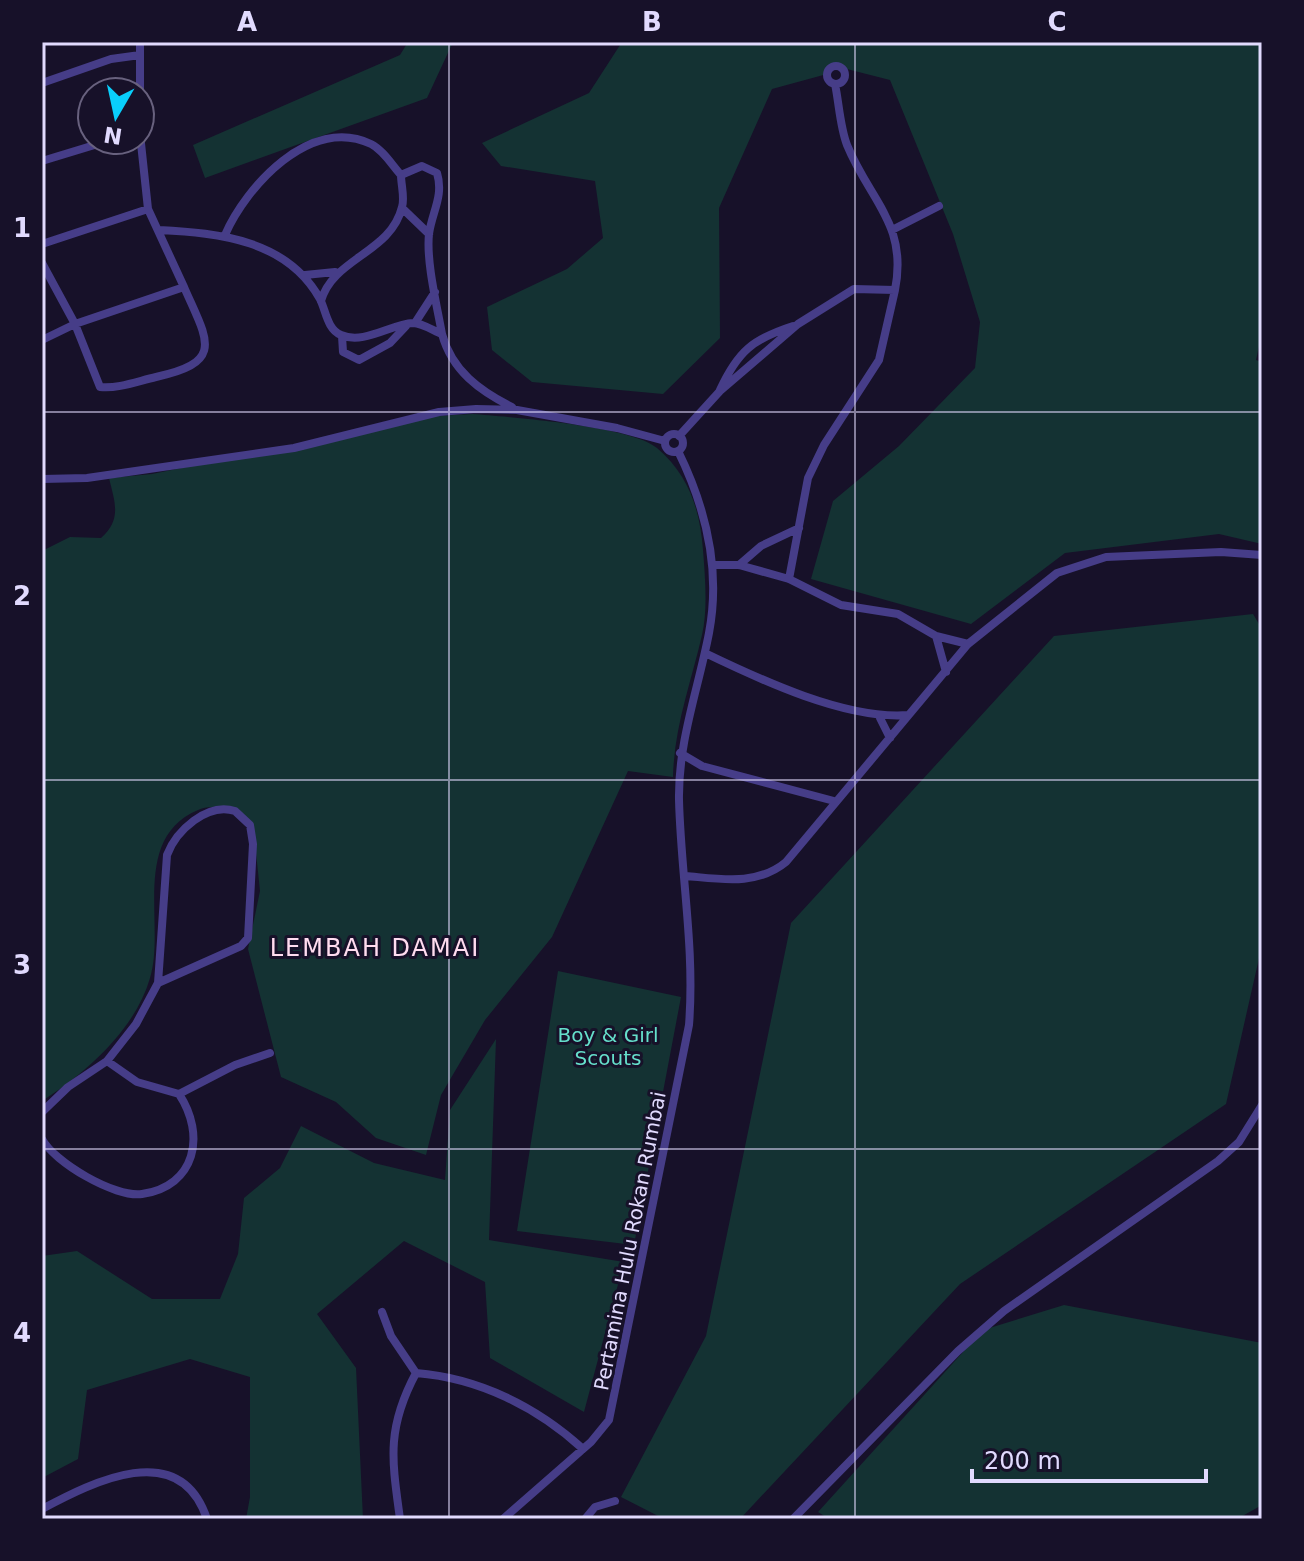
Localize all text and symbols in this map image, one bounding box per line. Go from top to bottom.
text: A [237,7,257,37]
text: B [642,7,662,37]
text: C [1047,7,1067,37]
north arrow [76,76,156,156]
text: N [102,121,124,149]
text: 1 [13,213,31,243]
text: 2 [13,581,31,611]
district label: LEMBAH DAMAI [270,934,480,962]
text: 3 [13,950,31,980]
park label: Boy & Girl Scouts [558,1023,658,1070]
street label: Pertamina Hulu Rokan Rumbai [589,1089,671,1393]
text: 4 [13,1318,31,1348]
scale bar [972,1433,1206,1483]
text: 200 m [984,1447,1061,1475]

